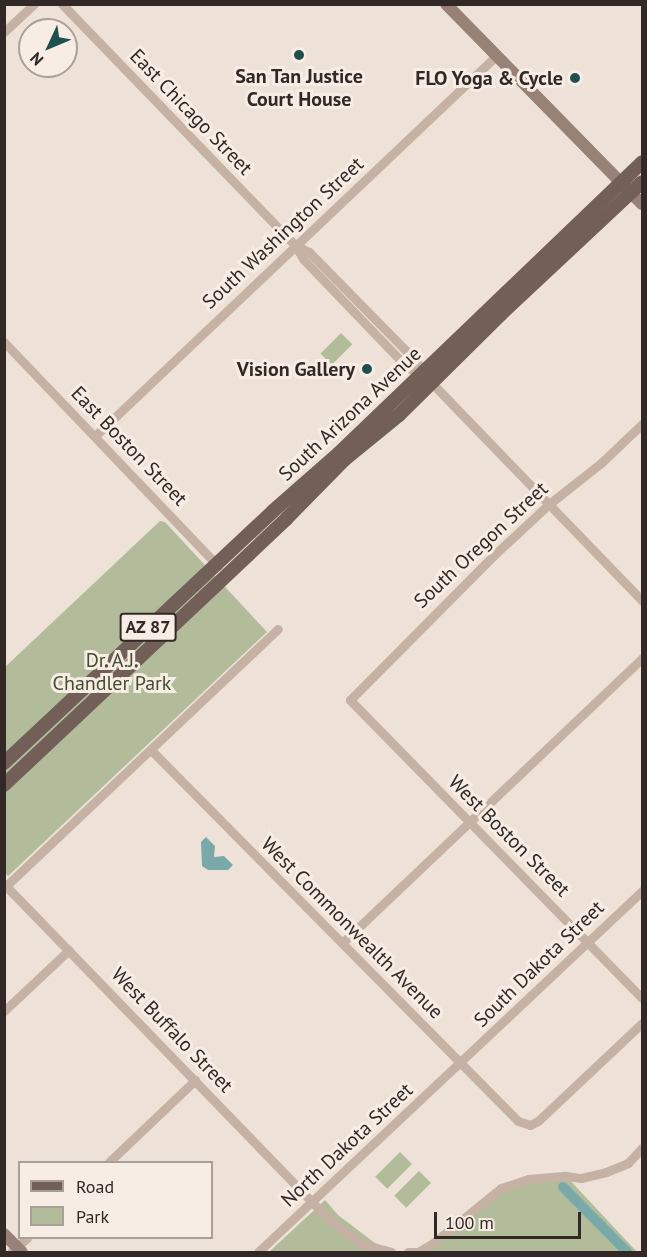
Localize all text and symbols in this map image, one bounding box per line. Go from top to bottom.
north arrow [18,18,78,78]
street label: East Chicago Street [125,44,257,180]
text: N [26,48,47,70]
marker: San Tan Justice Court House [292,48,306,62]
place label: San Tan Justice Court House [235,64,363,111]
place label: FLO Yoga & Cycle [414,66,563,90]
marker: FLO Yoga & Cycle [568,71,582,85]
street label: South Washington Street [197,152,369,314]
street label: South Arizona Avenue [273,341,427,487]
place label: Vision Gallery [236,357,355,381]
marker: Vision Gallery [360,362,374,376]
street label: East Boston Street [66,381,192,511]
street label: South Oregon Street [409,477,553,613]
road number: AZ 87 [118,612,178,642]
park label: Dr. A.J. Chandler Park [53,649,171,696]
street label: West Boston Street [443,770,575,902]
street label: West Commonwealth Avenue [256,832,448,1024]
street label: South Dakota Street [469,896,609,1032]
street label: West Buffalo Street [106,962,238,1098]
street label: North Dakota Street [276,1078,418,1212]
legend [18,1161,213,1239]
text: Road [76,1175,114,1198]
scale bar [437,1200,584,1238]
text: Park [76,1205,109,1228]
text: 100 m [445,1211,494,1234]

